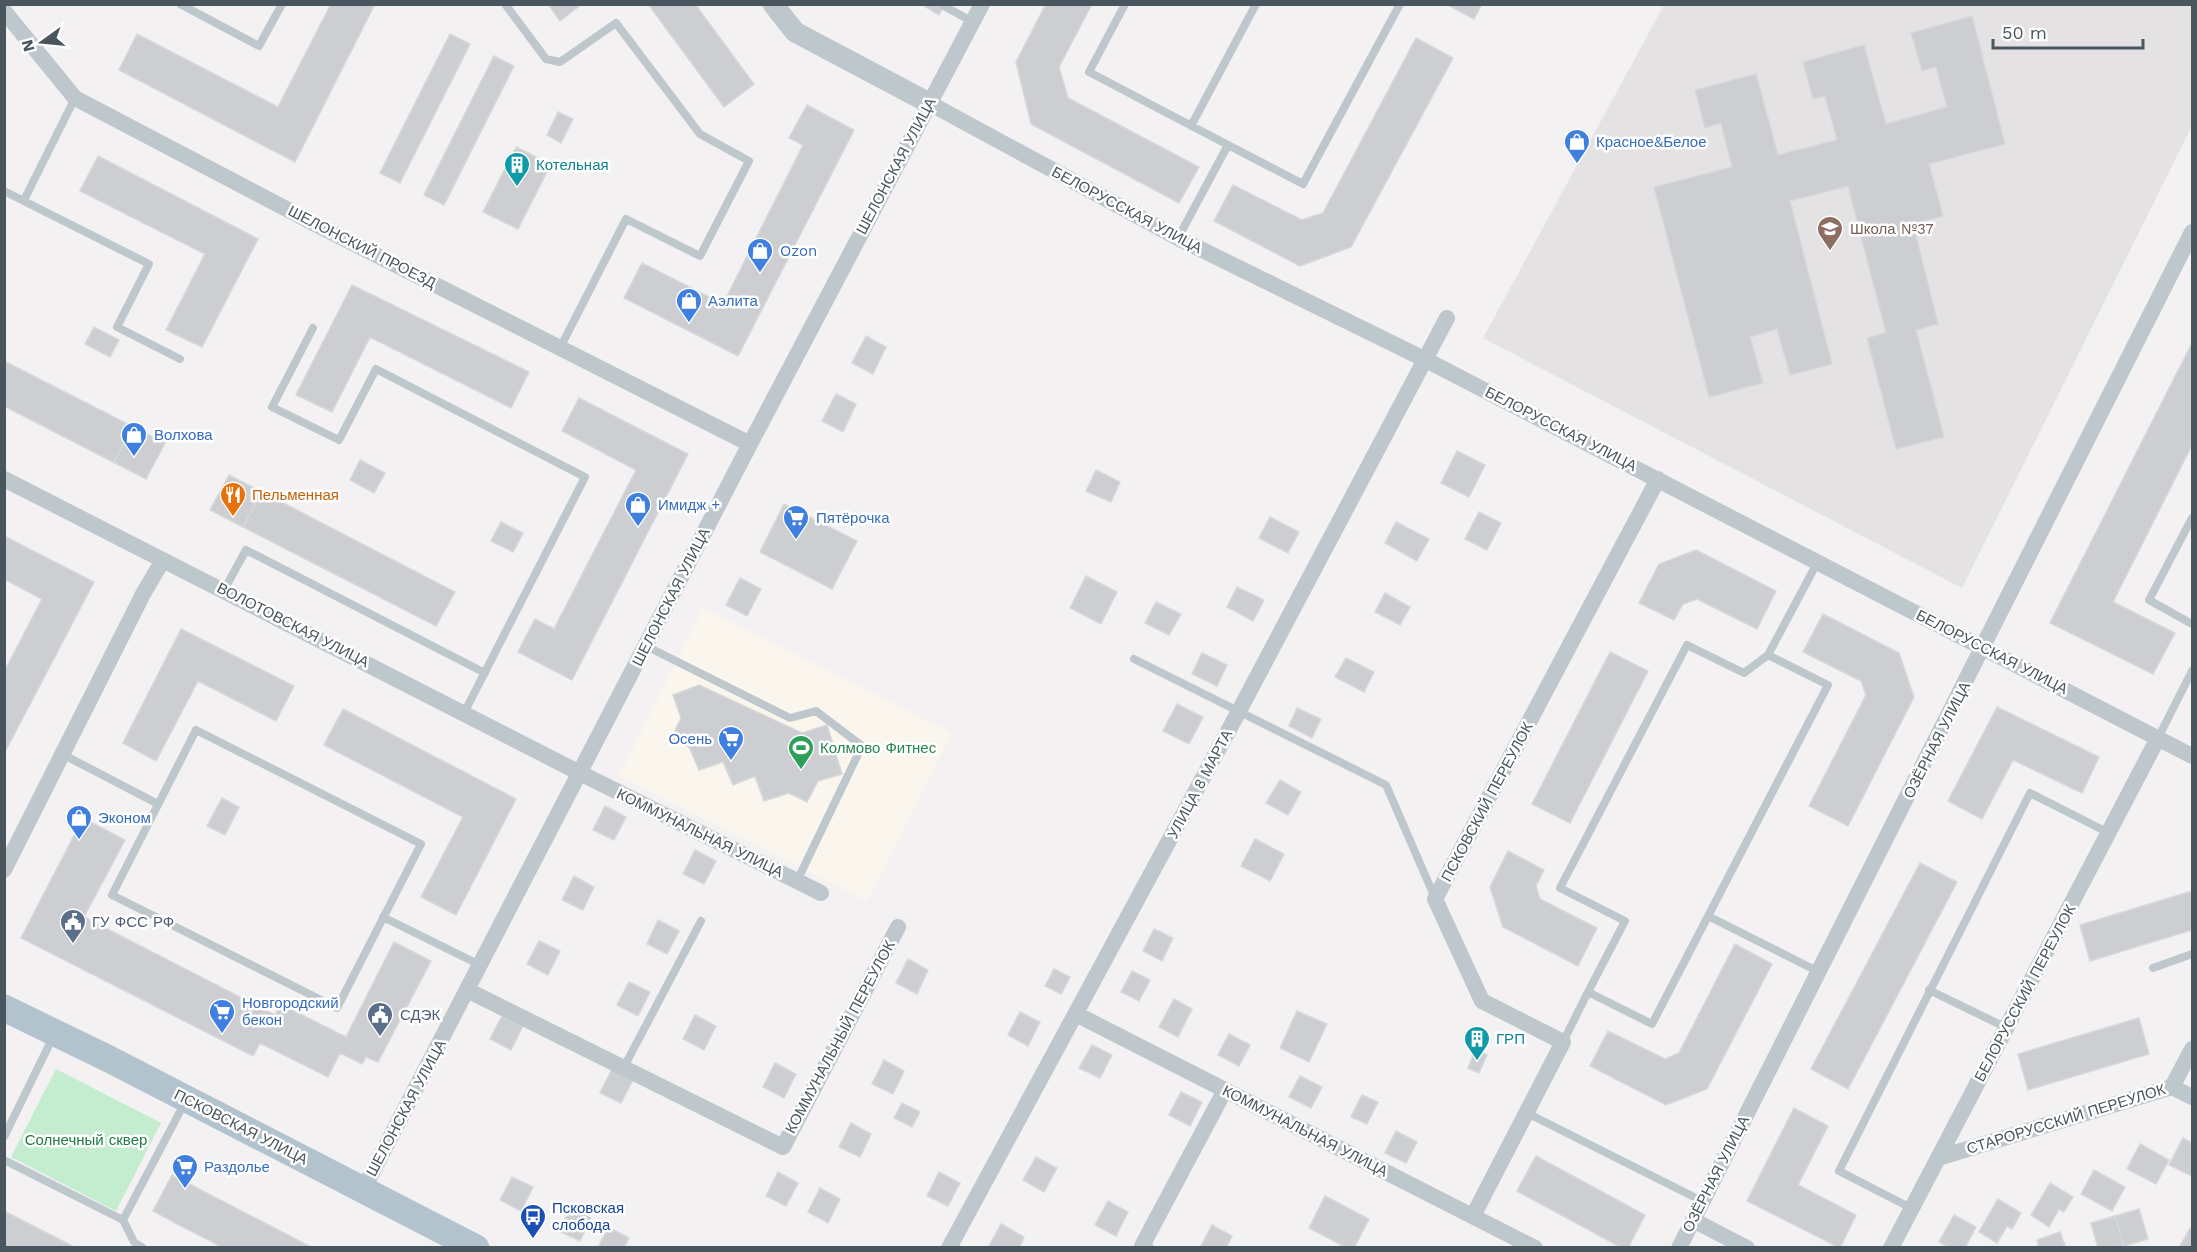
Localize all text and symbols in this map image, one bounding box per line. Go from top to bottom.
north arrow [12,12,72,72]
scale bar [1993,12,2143,50]
text: 50 m [2002,22,2047,43]
text: N [17,38,39,54]
street label: ШЕЛОНСКАЯ УЛИЦА [852,94,940,238]
shop icon: Красное&Белое [1562,127,1592,165]
place label: Красное&Белое [1596,133,1707,151]
building icon: Котельная [502,150,532,188]
place label: Котельная [536,156,609,174]
street label: БЕЛОРУССКАЯ УЛИЦА [1049,163,1205,257]
street label: ШЕЛОНСКИЙ ПРОЕЗД [285,202,439,292]
school or university icon: Школа №37 [1815,214,1845,252]
place label: Школа №37 [1850,220,1934,238]
shop icon: Ozon [745,236,775,274]
place label: Ozon [780,242,817,260]
shop icon: Аэлита [674,286,704,324]
place label: Аэлита [708,292,758,310]
street label: БЕЛОРУССКАЯ УЛИЦА [1482,383,1640,475]
shop icon: Волхова [119,420,149,458]
place label: Волхова [154,426,213,444]
restaurant icon: Пельменная [218,480,248,518]
place label: Пельменная [252,486,339,504]
shop icon: Имидж + [623,490,653,528]
place label: Имидж + [658,496,720,514]
supermarket icon: Пятёрочка [781,503,811,541]
place label: Пятёрочка [816,509,890,527]
street label: ШЕЛОНСКАЯ УЛИЦА [628,525,714,669]
street label: ВОЛОТОВСКАЯ УЛИЦА [214,579,372,671]
street label: БЕЛОРУССКАЯ УЛИЦА [1913,606,2071,698]
street label: ОЗЁРНАЯ УЛИЦА [1900,679,1974,801]
street label: ПСКОВСКИЙ ПЕРЕУЛОК [1437,719,1537,885]
supermarket icon: Осень [716,724,746,762]
street label: УЛИЦА 8 МАРТА [1164,726,1236,842]
place label: Осень [668,730,712,748]
sports icon: Колмово Фитнес [786,733,816,771]
place label: Колмово Фитнес [820,739,937,757]
street label: КОММУНАЛЬНАЯ УЛИЦА [614,785,786,881]
shop icon: Эконом [64,803,94,841]
place label: Эконом [98,809,151,827]
street label: БЕЛОРУССКИЙ ПЕРЕУЛОК [1971,901,2079,1085]
public building icon: ГУ ФСС РФ [58,907,88,945]
place label: ГУ ФСС РФ [92,913,174,931]
street label: КОММУНАЛЬНЫЙ ПЕРЕУЛОК [781,937,899,1136]
place label: Новгородский бекон [242,994,339,1029]
supermarket icon: Новгородский бекон [207,997,237,1035]
public building icon: СДЭК [365,1000,395,1038]
place label: СДЭК [400,1006,440,1024]
building icon: ГРП [1462,1024,1492,1062]
place label: ГРП [1496,1030,1525,1048]
street label: ШЕЛОНСКАЯ УЛИЦА [362,1036,450,1180]
street label: СТАРОРУССКИЙ ПЕРЕУЛОК [1965,1080,2168,1158]
street label: КОММУНАЛЬНАЯ УЛИЦА [1219,1081,1391,1181]
street label: ПСКОВСКАЯ УЛИЦА [171,1085,311,1169]
street label: ОЗЁРНАЯ УЛИЦА [1679,1113,1753,1235]
park label: Солнечный сквер [25,1131,147,1149]
supermarket icon: Раздолье [170,1152,200,1190]
place label: Раздолье [204,1158,270,1176]
place label: Псковская слобода [552,1199,624,1234]
bus stop icon: Псковская слобода [518,1202,548,1240]

